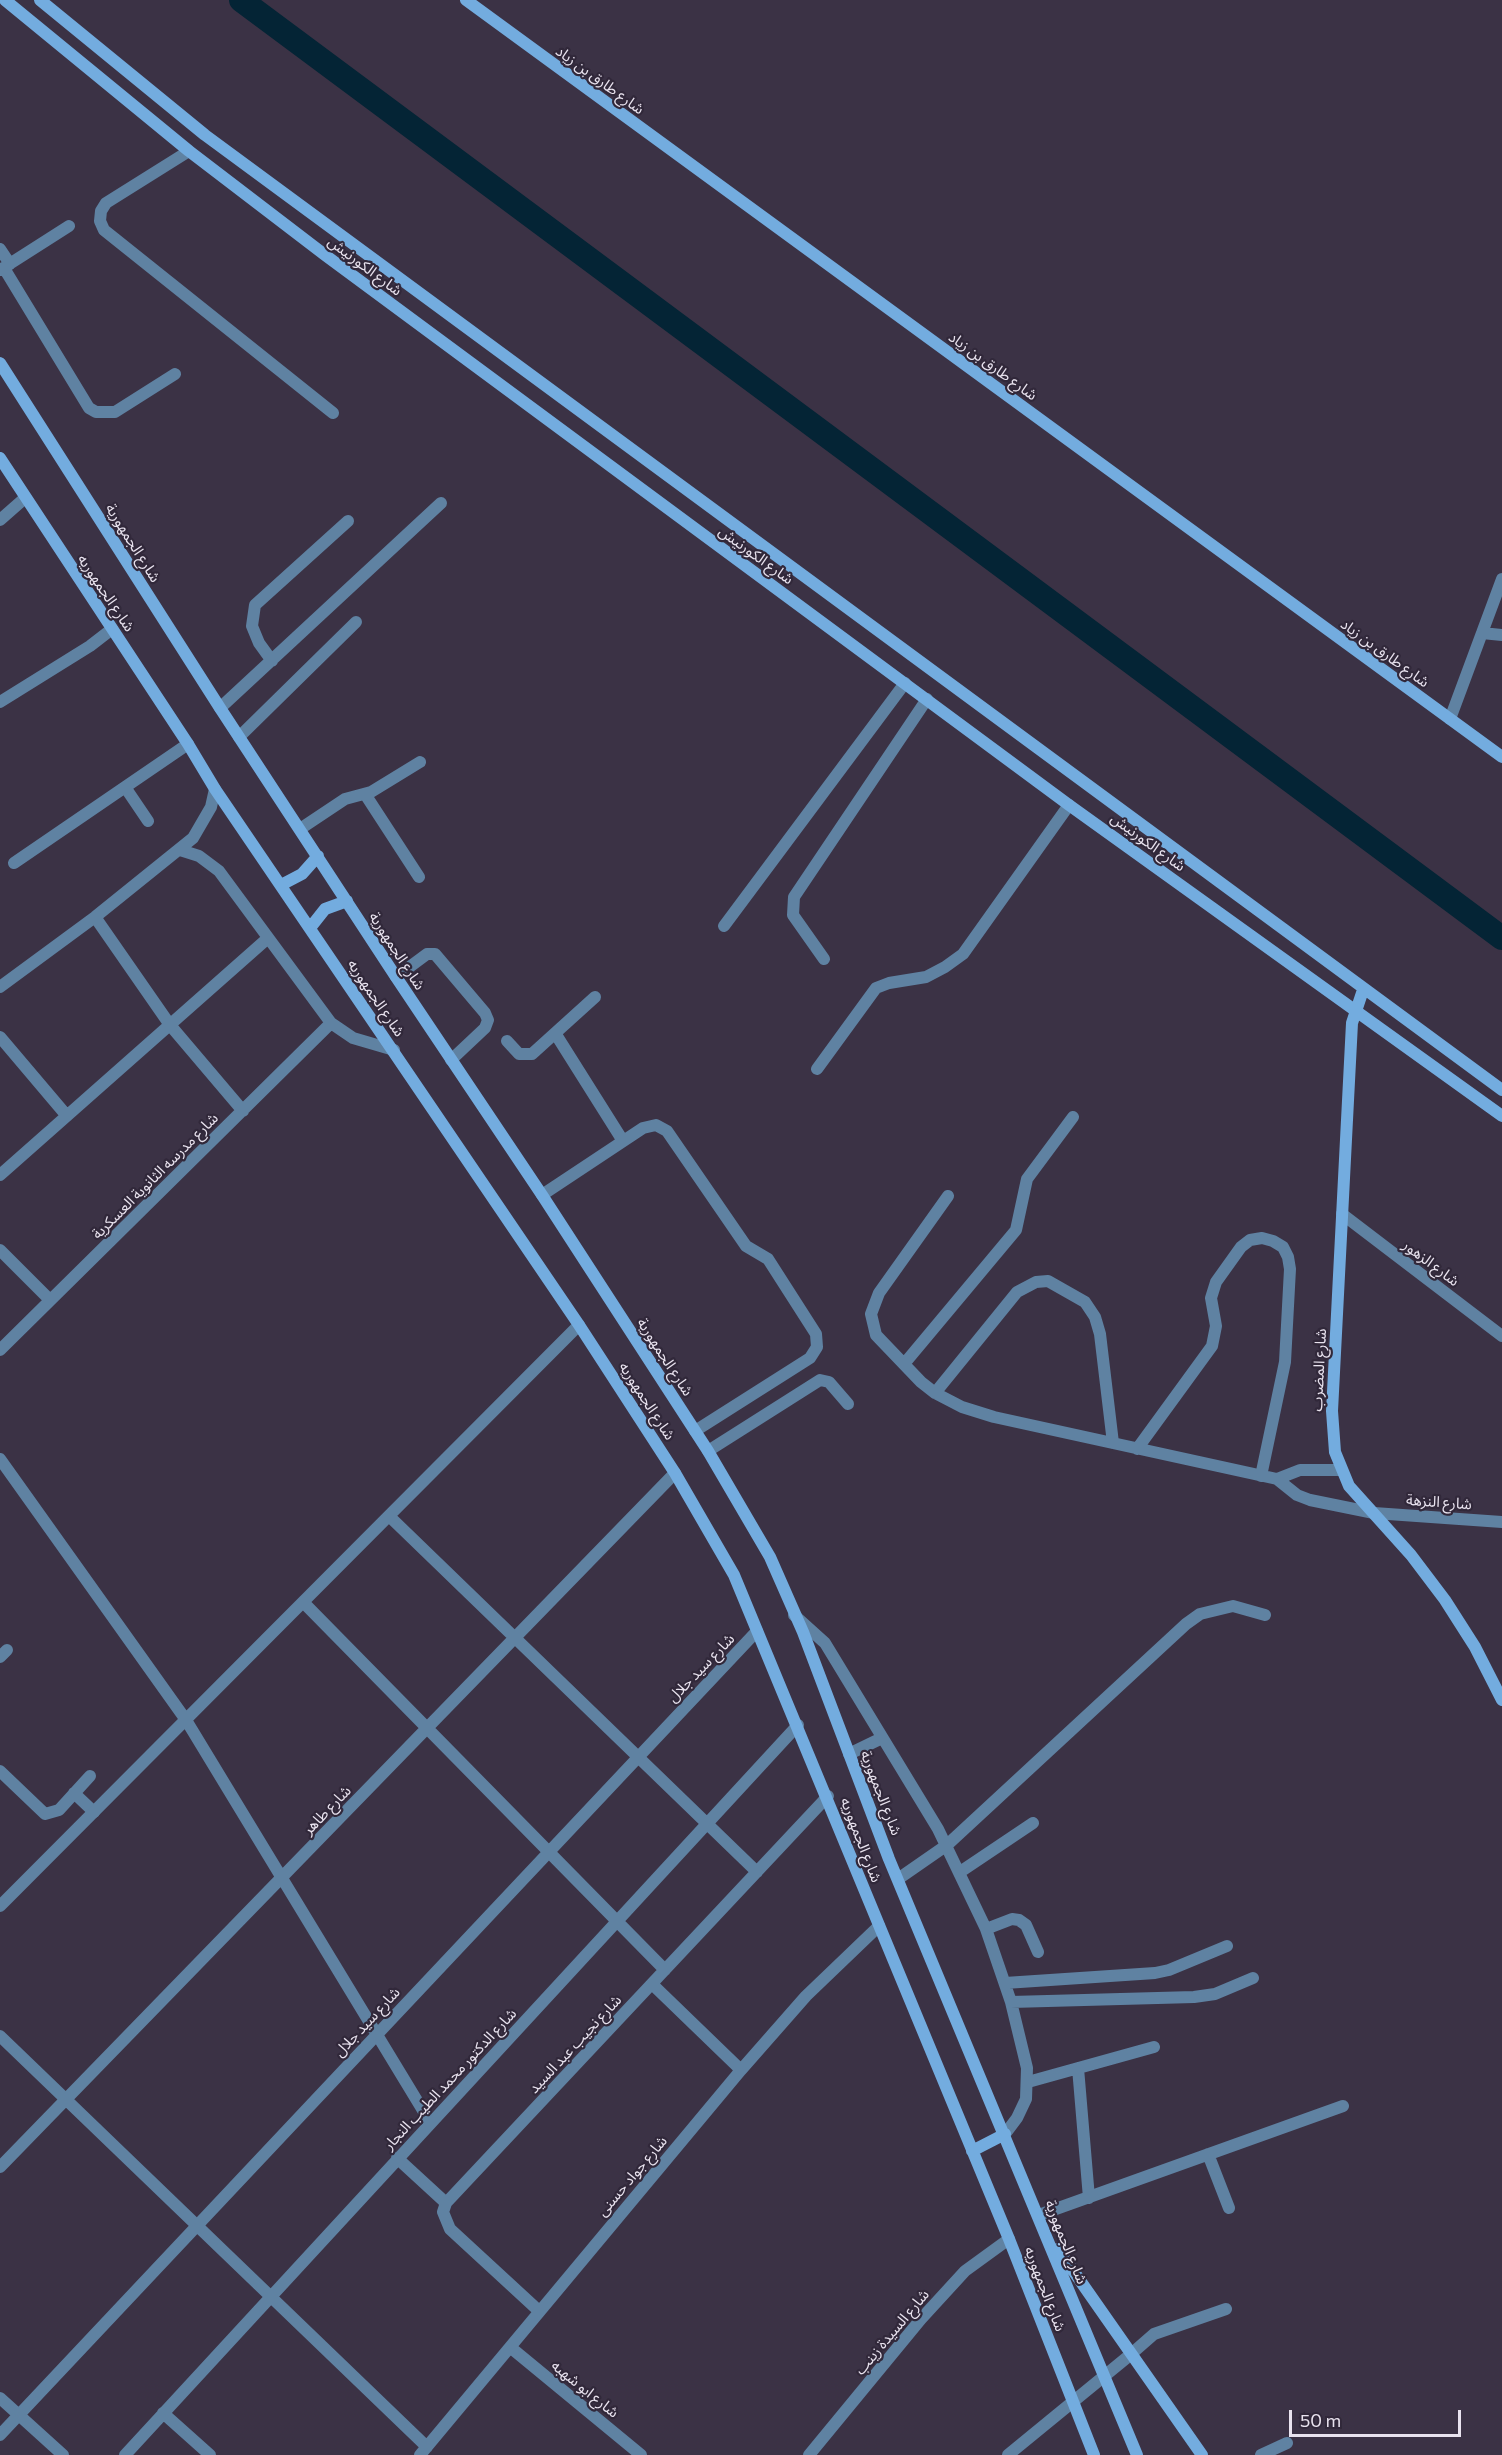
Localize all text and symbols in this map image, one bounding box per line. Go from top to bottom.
street label: شارع طارق بن زياد [552,42,648,118]
street label: شارع الكورنيش [324,232,406,300]
street label: شارع طارق بن زياد [945,328,1041,404]
street label: شارع الجمهورية [102,500,164,586]
street label: شارع الكورنيش [715,522,797,588]
street label: شارع الجمهوريه [74,551,138,635]
street label: شارع طارق بن زياد [1337,615,1433,691]
street label: شارع الكورنيش [1107,809,1189,875]
street label: شارع الجمهورية [365,909,429,993]
street label: شارع الجمهوريه [344,956,408,1040]
street label: شارع مدرسه الثانوية العسكرية [88,1109,222,1243]
street label: شارع الزهور [1399,1236,1463,1290]
street label: شارع الجمهورية [633,1315,697,1399]
street label: شارع المضرب [1308,1328,1330,1412]
street label: شارع الجمهوريه [615,1359,679,1443]
street label: شارع النزهة [1405,1491,1473,1513]
street label: شارع سيد جلال [664,1630,738,1706]
street label: شارع الجمهورية [857,1748,905,1838]
street label: شارع طاهر [299,1782,355,1838]
street label: شارع الجمهوريه [837,1795,885,1885]
street label: شارع سيد جلال [330,1983,404,2061]
street label: شارع نجيب عبد السيد [525,1991,625,2097]
street label: شارع الدكتور محمد الطيب النجار [380,2005,520,2153]
street label: شارع جواد حسنى [593,2132,671,2220]
street label: شارع الجمهورية [1041,2197,1091,2287]
street label: شارع الجمهوريه [1021,2244,1069,2334]
street label: شارع السيدة زينب [851,2286,933,2378]
street label: شارع ابو شهبه [548,2356,622,2422]
scale bar [1292,2398,1464,2436]
text: 50 m [1300,2409,1341,2431]

